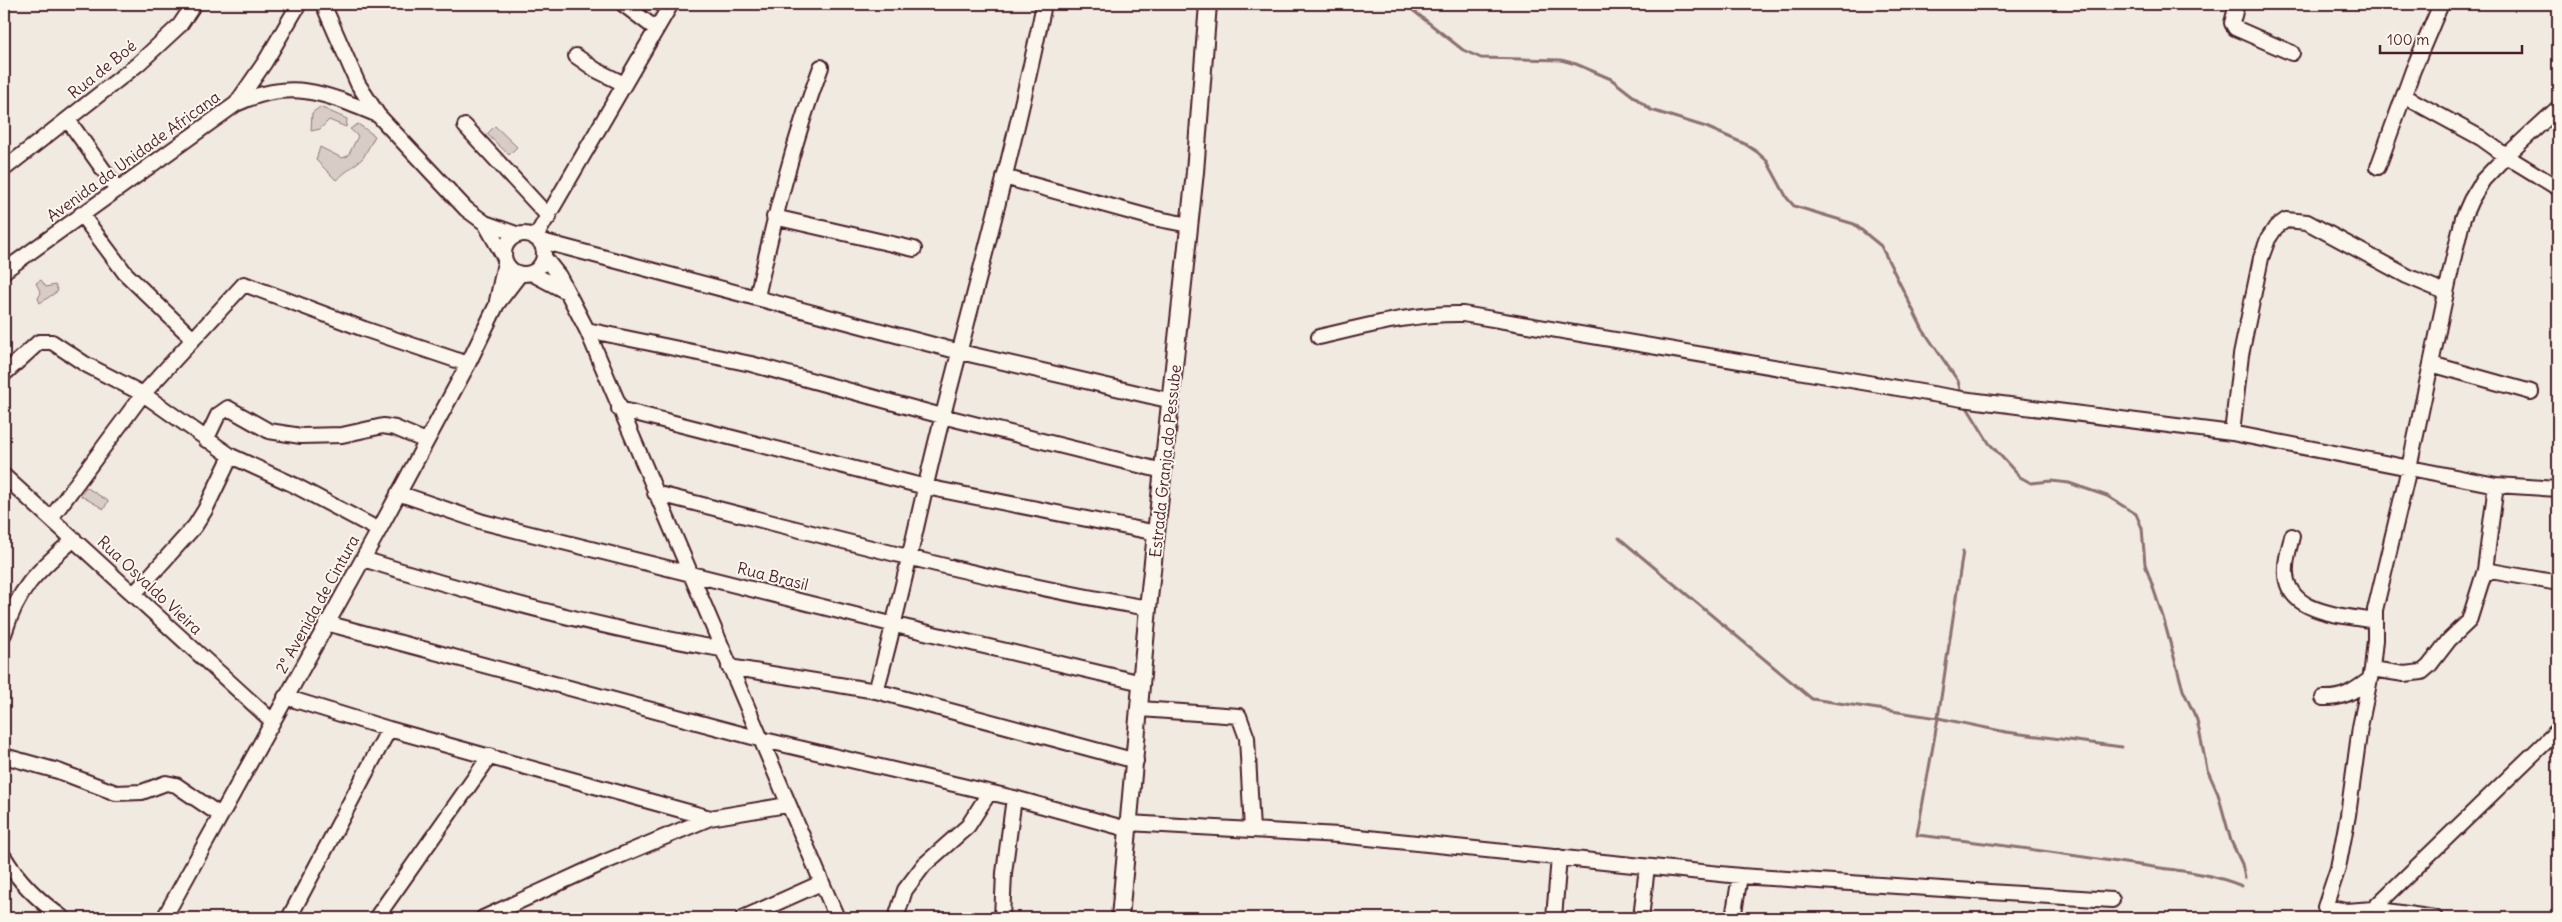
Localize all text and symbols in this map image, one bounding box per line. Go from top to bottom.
scale bar [2380,22,2522,54]
text: 100 m [2387,30,2429,49]
street label: Rua de Boé [64,35,140,103]
street label: Avenida da Unidade Africana [43,86,223,226]
street label: Estrada Granja do Pessube [1145,364,1185,558]
street label: Rua Osvaldo Vieira [93,531,207,639]
street label: 2° Avenida de Cintura [271,531,363,677]
street label: Rua Brasil [735,557,811,595]

